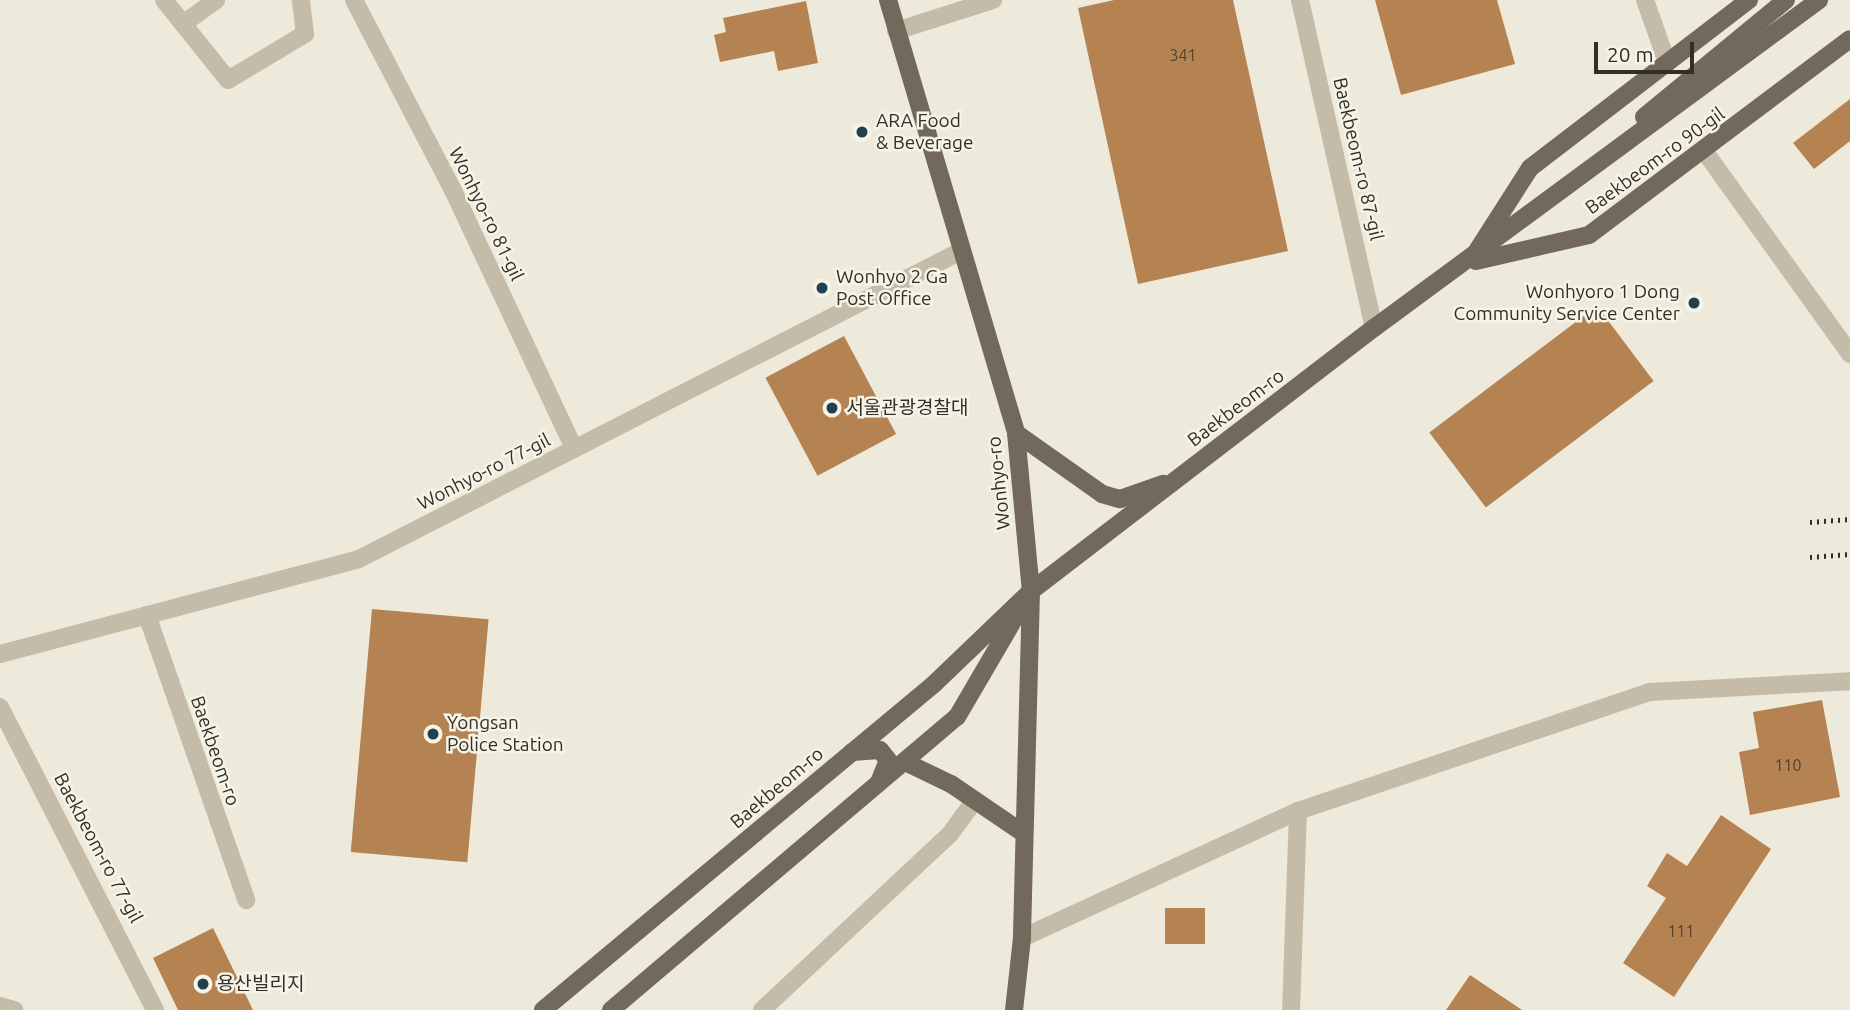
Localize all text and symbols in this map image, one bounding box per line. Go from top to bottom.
scale bar [1598,28,1698,72]
text: 20 m [1607,42,1654,66]
house number: 341 [1169,45,1197,65]
street label: Baekbeom-ro 87-gil [1328,75,1388,243]
street label: Baekbeom-ro 90-gil [1581,103,1729,219]
place label: ARA Food & Beverage [876,110,973,154]
marker: ARA Food & Beverage [854,124,870,140]
street label: Wonhyo-ro 81-gil [444,143,528,285]
place label: Wonhyo 2 Ga Post Office [836,266,948,310]
marker: Wonhyo 2 Ga Post Office [814,280,830,296]
place label: Wonhyoro 1 Dong Community Service Center [1454,281,1680,325]
marker: Wonhyoro 1 Dong Community Service Center [1686,295,1702,311]
street label: Baekbeom-ro [1183,364,1289,452]
place label: 서울관광경찰대 [846,397,968,419]
marker: 서울관광경찰대 [824,400,840,416]
street label: Wonhyo-ro 77-gil [414,429,554,515]
street label: Wonhyo-ro [983,435,1015,531]
street label: Baekbeom-ro [186,693,244,809]
place label: Yongsan Police Station [447,712,564,756]
marker: Yongsan Police Station [425,726,441,742]
street label: Baekbeom-ro [726,742,828,834]
house number: 110 [1774,755,1802,775]
street label: Baekbeom-ro 77-gil [49,769,147,927]
house number: 111 [1667,921,1695,941]
place label: 용산빌리지 [217,973,304,995]
marker: 용산빌리지 [195,976,211,992]

